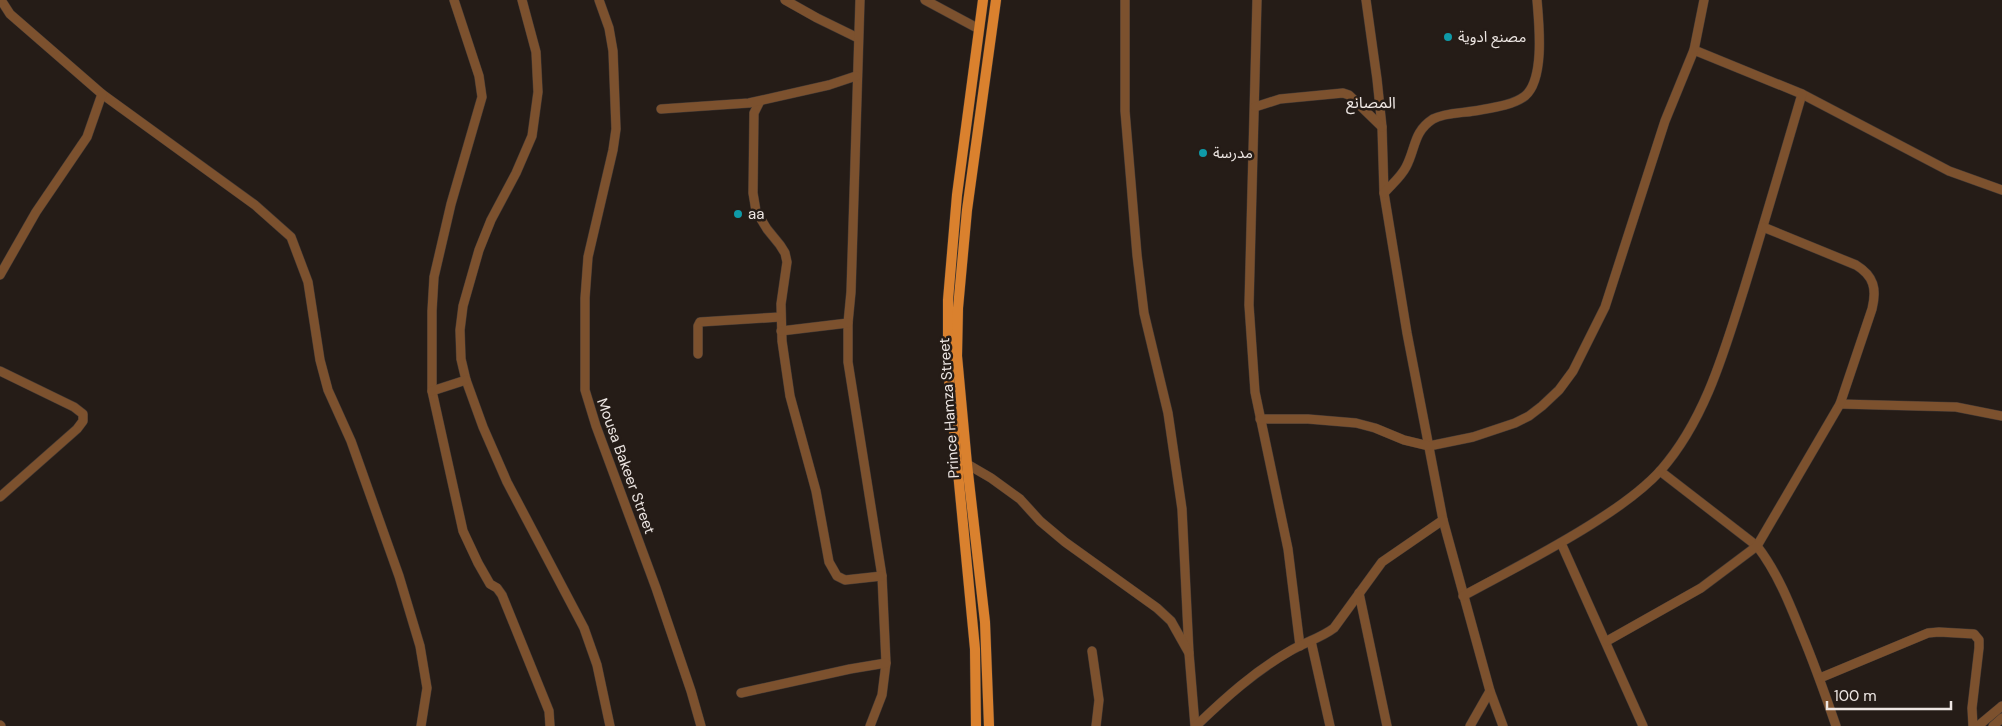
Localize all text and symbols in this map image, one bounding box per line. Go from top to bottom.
place label: مصنع ادوية [1458,27,1526,49]
marker: مصنع ادوية [1442,31,1454,43]
district label: المصانع [1346,92,1396,115]
place label: مدرسة [1213,143,1253,163]
marker: مدرسة [1197,147,1209,159]
place label: aa [748,204,764,224]
marker: aa [732,208,744,220]
street label: Prince Hamza Street [934,337,964,479]
street label: Mousa Bakeer Street [592,395,660,537]
scale bar [1827,678,1951,710]
text: 100 m [1834,686,1877,706]

